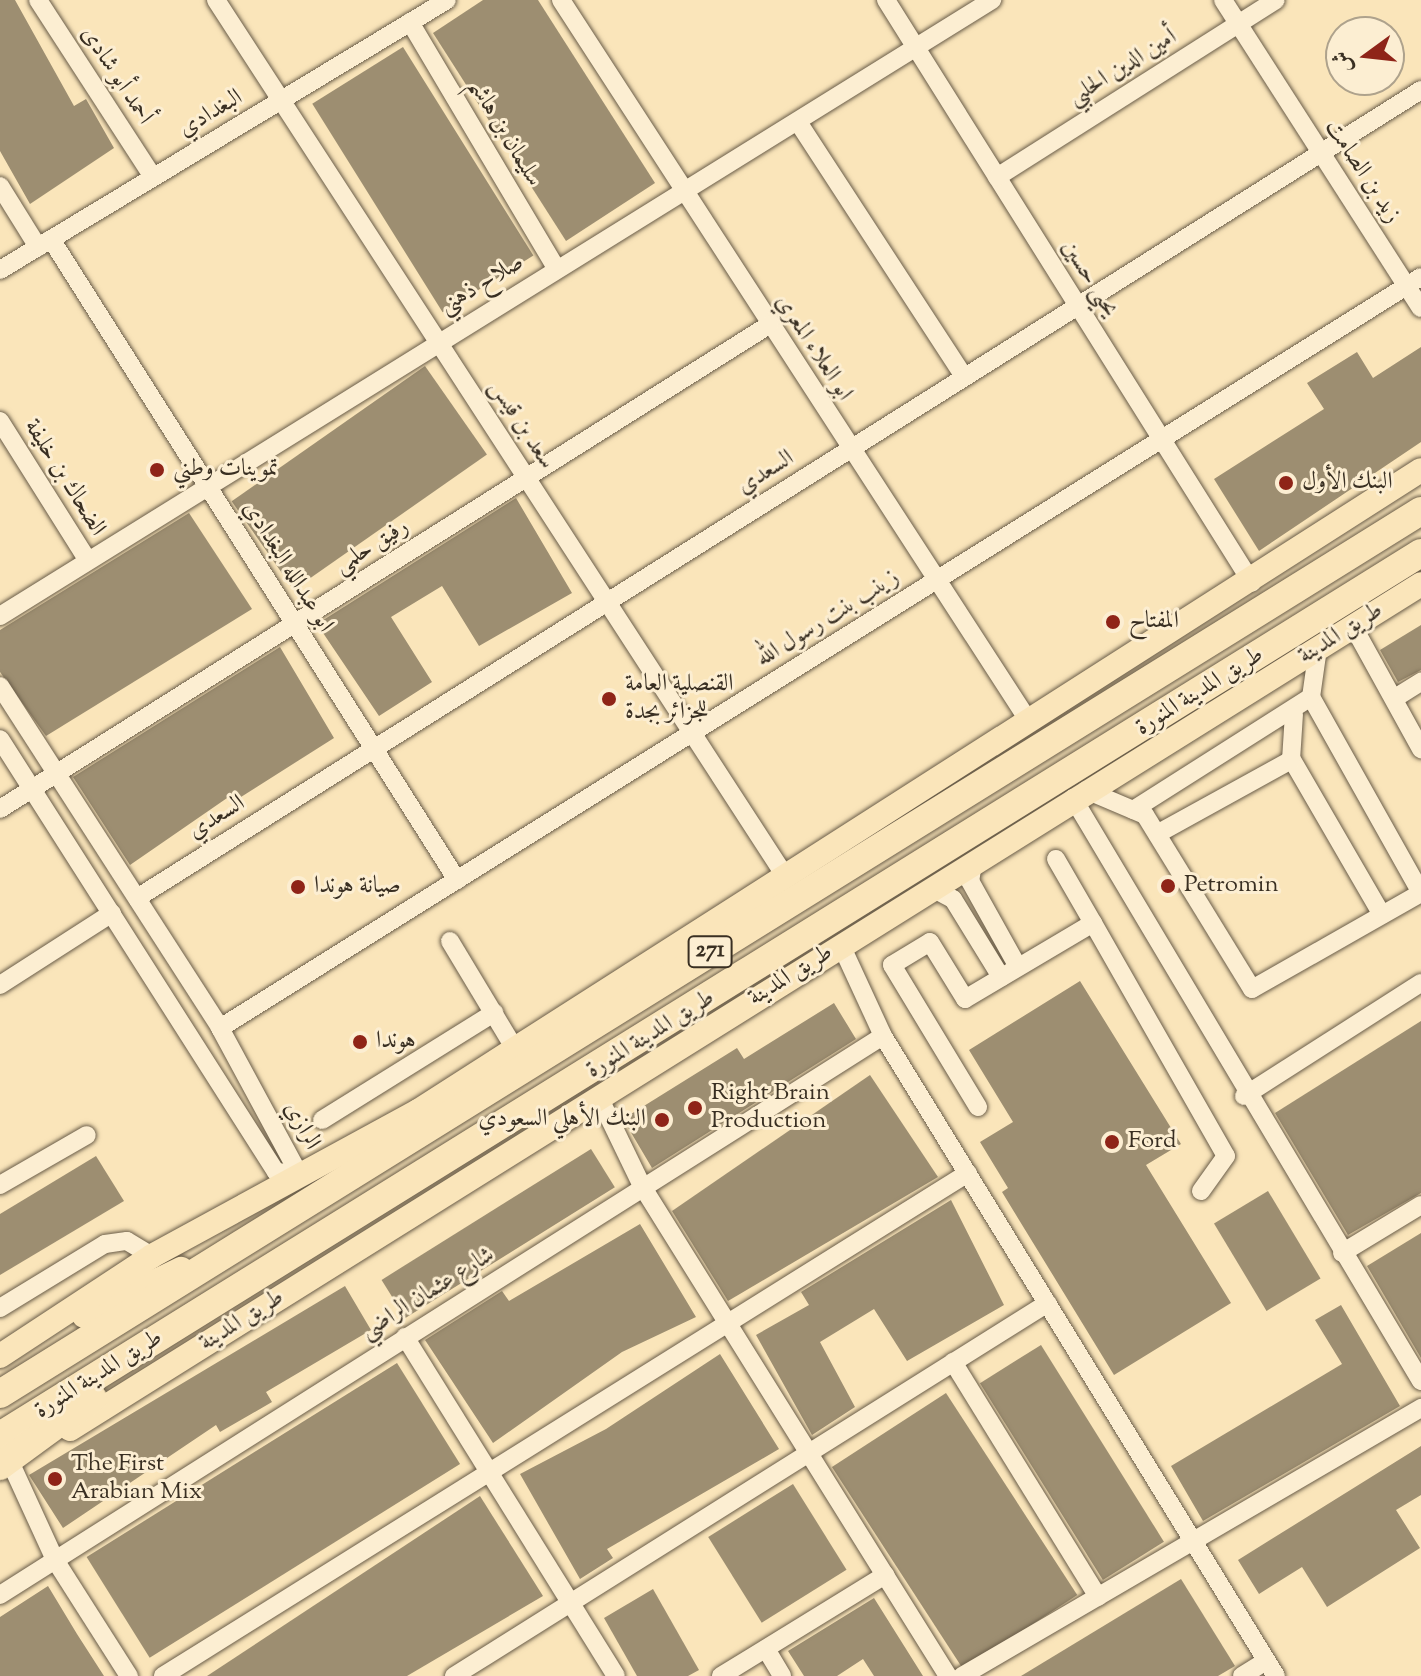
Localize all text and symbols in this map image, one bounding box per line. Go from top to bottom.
north arrow [1325,16,1405,96]
street label: أحمد أبو شادى [74,21,158,131]
street label: أمين الدين الحلبي [1063,23,1183,113]
text: ش [1325,47,1362,76]
street label: سليمان بن هاشم [461,74,547,192]
street label: البغدادي [174,84,248,144]
street label: زيد بن الصامت [1318,115,1406,229]
street label: يحيى حسين [1054,235,1124,323]
street label: صلاح ذهني [435,249,529,321]
street label: ابو العلاء المعري [768,289,858,407]
street label: سعد بن قيس [481,375,561,475]
street label: الضحاك بن خليفة [17,414,111,542]
street label: السعدي [732,445,800,501]
place label: تموينات وطني [173,456,278,484]
marker: تموينات وطني [148,461,166,479]
place label: البنك الأول [1302,469,1393,497]
marker: البنك الأول [1277,474,1295,492]
street label: ابو عبدالله البغدادي [235,496,339,638]
street label: رفيق حلمي [330,513,414,581]
street label: زينب بنت رسول الله [751,564,905,674]
street label: طريق المدينة [1293,597,1389,671]
place label: المفتاح [1129,608,1179,636]
marker: المفتاح [1104,613,1122,631]
street label: طريق المدينة المنورة [1131,641,1269,743]
place label: القنصلية العامة للجزائر بجدة [625,671,734,727]
marker: القنصلية العامة للجزائر بجدة [600,690,618,708]
street label: السعدي [183,790,251,846]
place label: Petromin [1184,872,1279,900]
place label: صيانة هوندا [314,873,401,901]
marker: Petromin [1159,877,1177,895]
marker: صيانة هوندا [289,878,307,896]
road number: 271 [686,934,734,970]
street label: طريق المدينة [743,939,839,1013]
street label: طريق المدينة المنورة [582,984,720,1086]
place label: هوندا [376,1028,416,1056]
marker: هوندا [351,1033,369,1051]
place label: Right Brain Production [711,1080,830,1136]
street label: الرازي [276,1097,326,1155]
marker: Right Brain Production [686,1099,704,1117]
place label: البنك الأهلي السعودي [478,1106,646,1134]
marker: البنك الأهلي السعودي [653,1111,671,1129]
place label: Ford [1128,1128,1177,1156]
marker: Ford [1103,1133,1121,1151]
street label: شارع عثمان الراضي [356,1241,500,1347]
street label: طريق المدينة [194,1284,290,1358]
street label: طريق المدينة المنورة [30,1324,168,1426]
place label: The First Arabian Mix [71,1451,202,1507]
marker: The First Arabian Mix [46,1470,64,1488]

